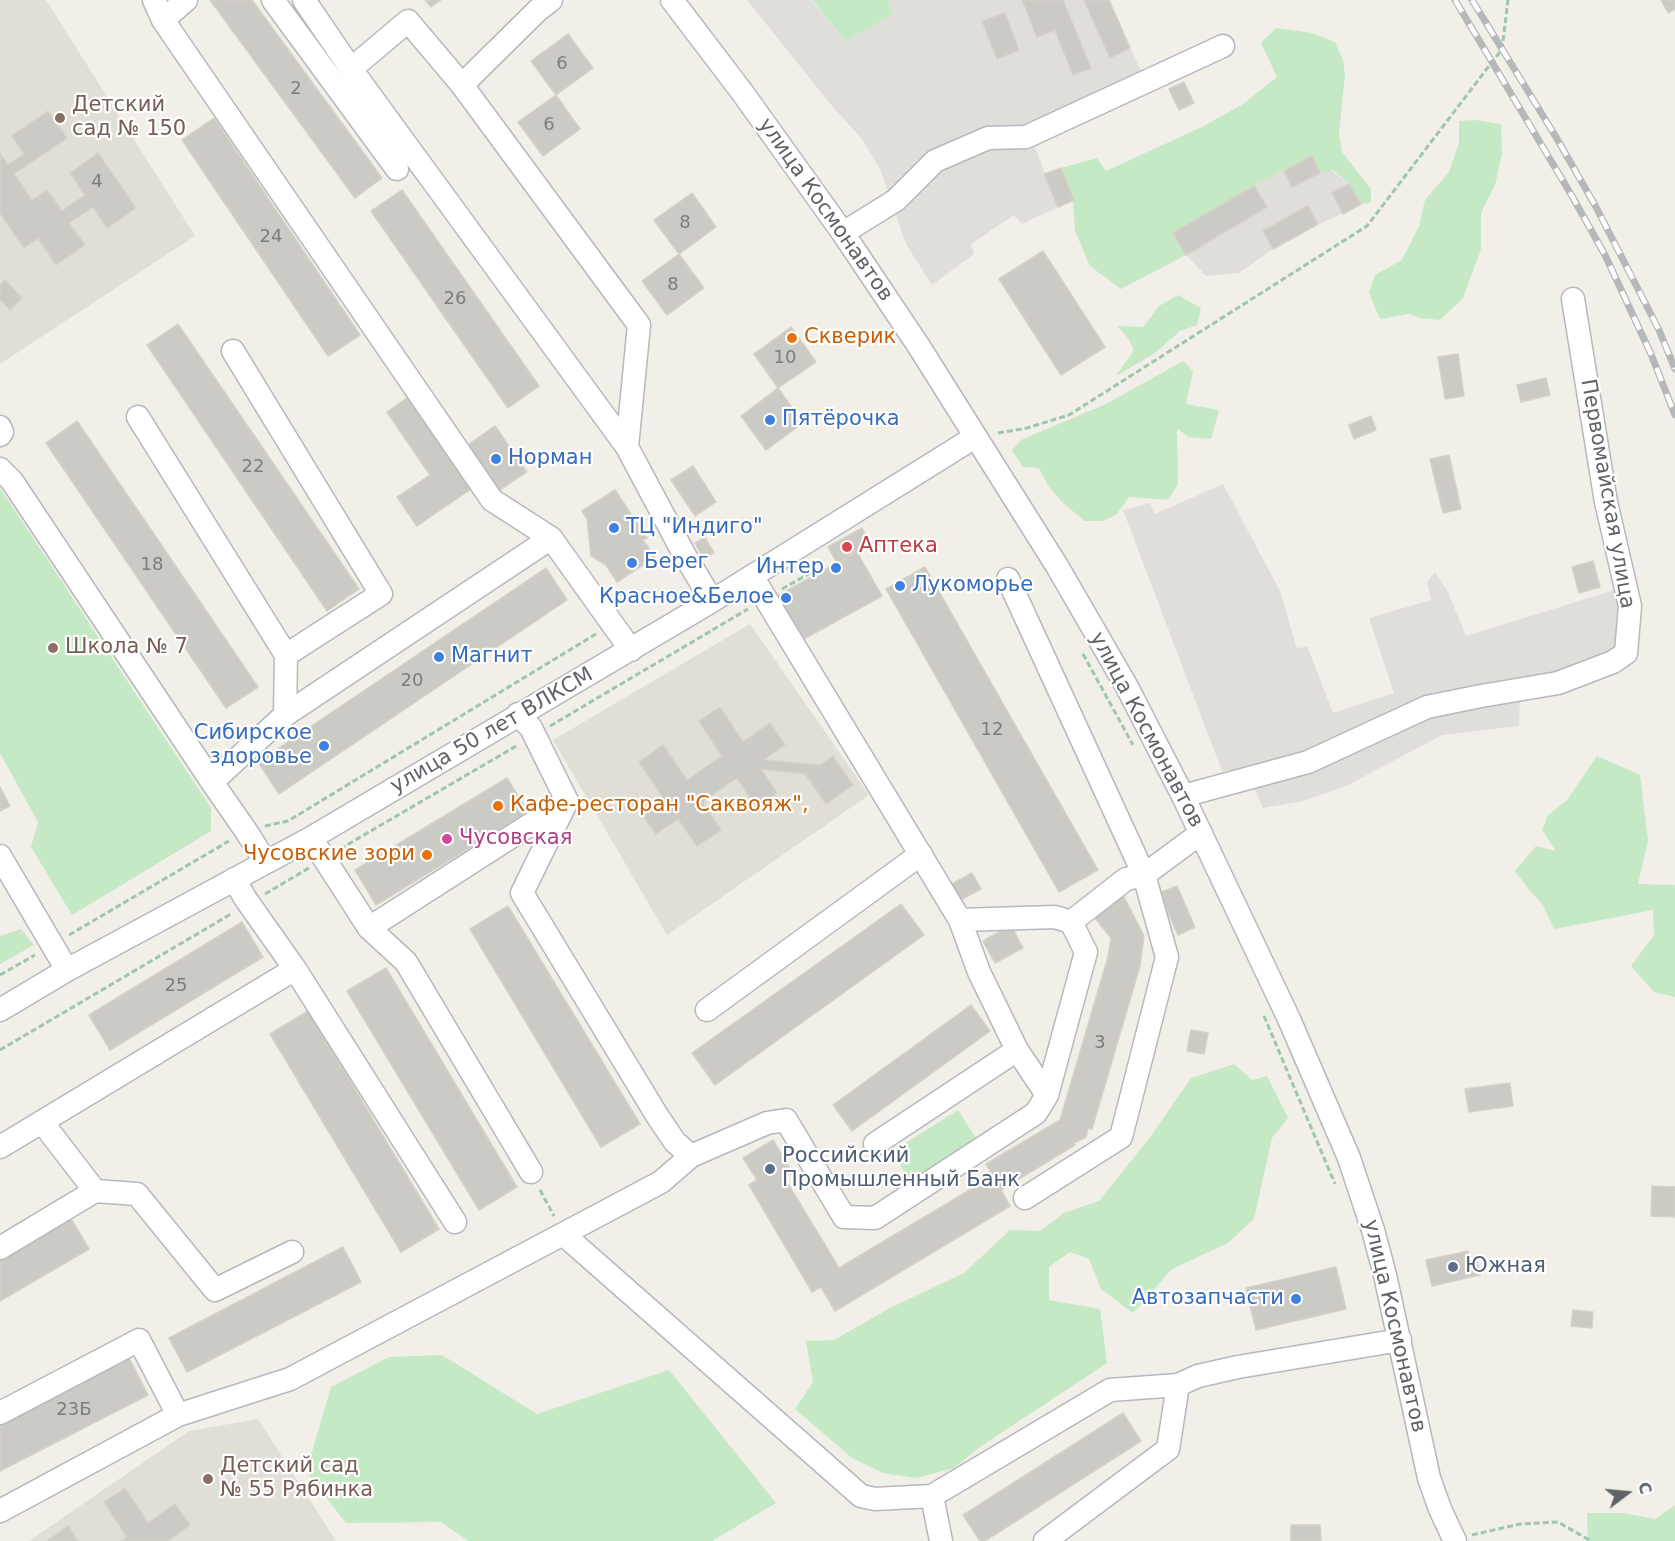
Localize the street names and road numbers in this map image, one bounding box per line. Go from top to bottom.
street label: улица Космонавтов [752,114,898,306]
street label: Первомайская улица [1574,377,1640,611]
street label: улица Космонавтов [1084,628,1208,832]
street label: улица 50 лет ВЛКСМ [386,663,598,799]
street label: улица Космонавтов [1357,1217,1431,1435]

